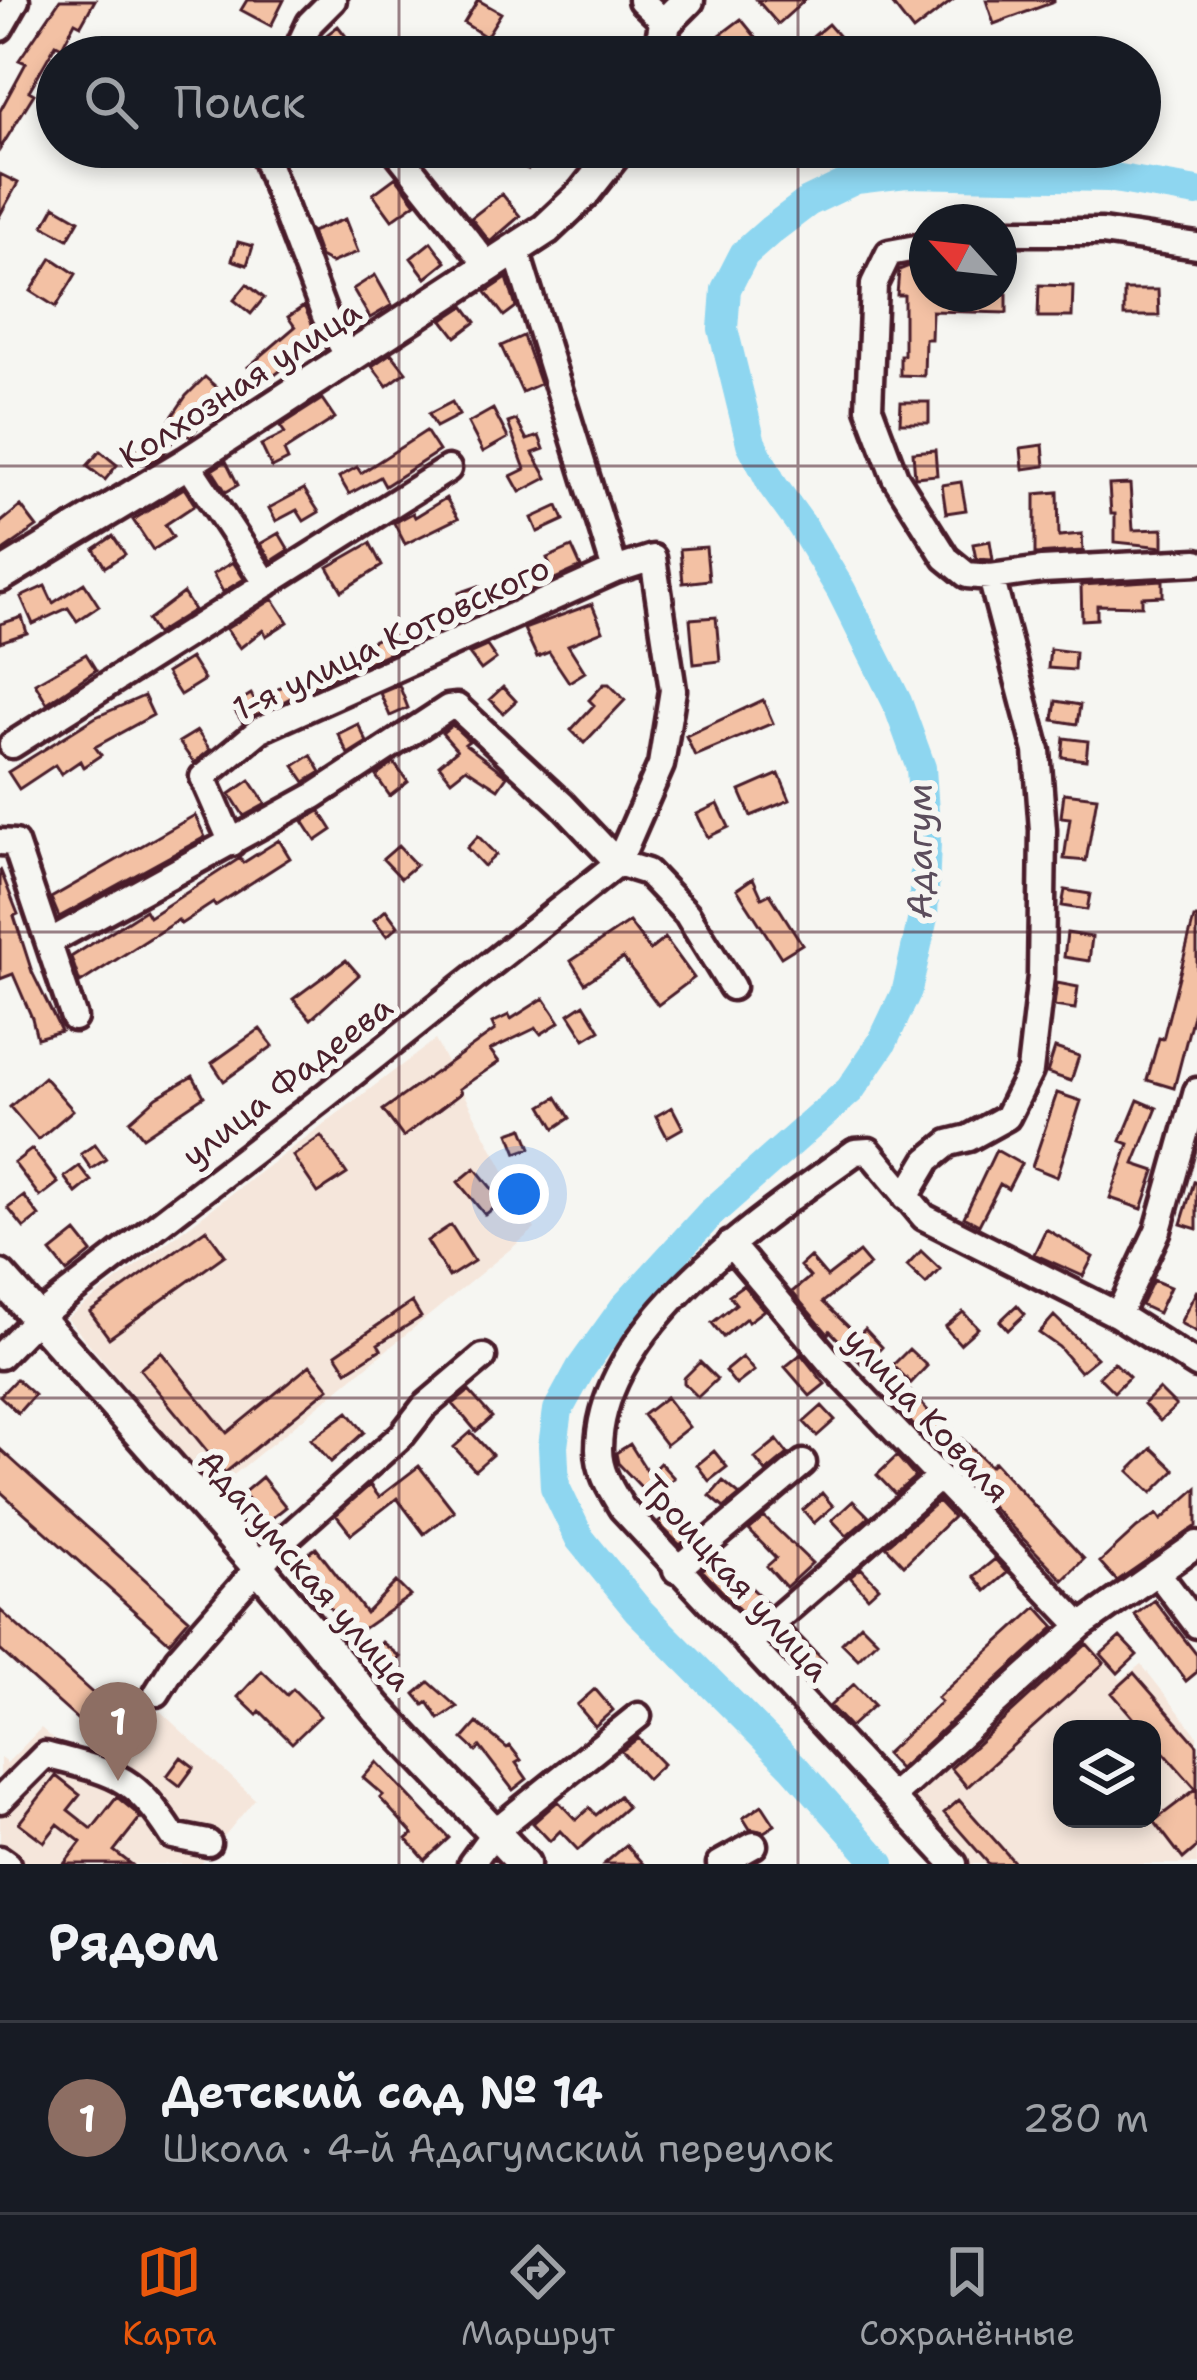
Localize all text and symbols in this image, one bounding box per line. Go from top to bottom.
search box [36,36,1161,168]
icon: search [78,69,144,135]
text: Поиск [174,72,305,132]
north arrow [909,204,1017,312]
street label: Колхозная улица [110,289,370,479]
street label: 1-я улица Котовского [225,545,557,731]
water label: Адагум [895,783,944,919]
street label: улица Фадеева [172,984,402,1178]
your location [489,1164,549,1224]
street label: улица Коваля [834,1317,1020,1513]
street label: Адагумская улица [187,1440,423,1700]
street label: Троицкая улица [630,1465,840,1691]
pin: 1 [79,1682,157,1781]
map controls [1053,1720,1161,1828]
button: layers [1053,1720,1161,1828]
text: Рядом [48,1908,219,1976]
text: Детский сад № 14 [162,2062,603,2122]
text: 1 [78,2092,96,2144]
text: 280 m [1022,2092,1149,2144]
text: Школа · 4-й Адагумский переулок [162,2122,833,2174]
tab: Карта [122,2239,217,2356]
tab: Маршрут [461,2239,615,2356]
tab: Сохранённые [859,2239,1075,2356]

